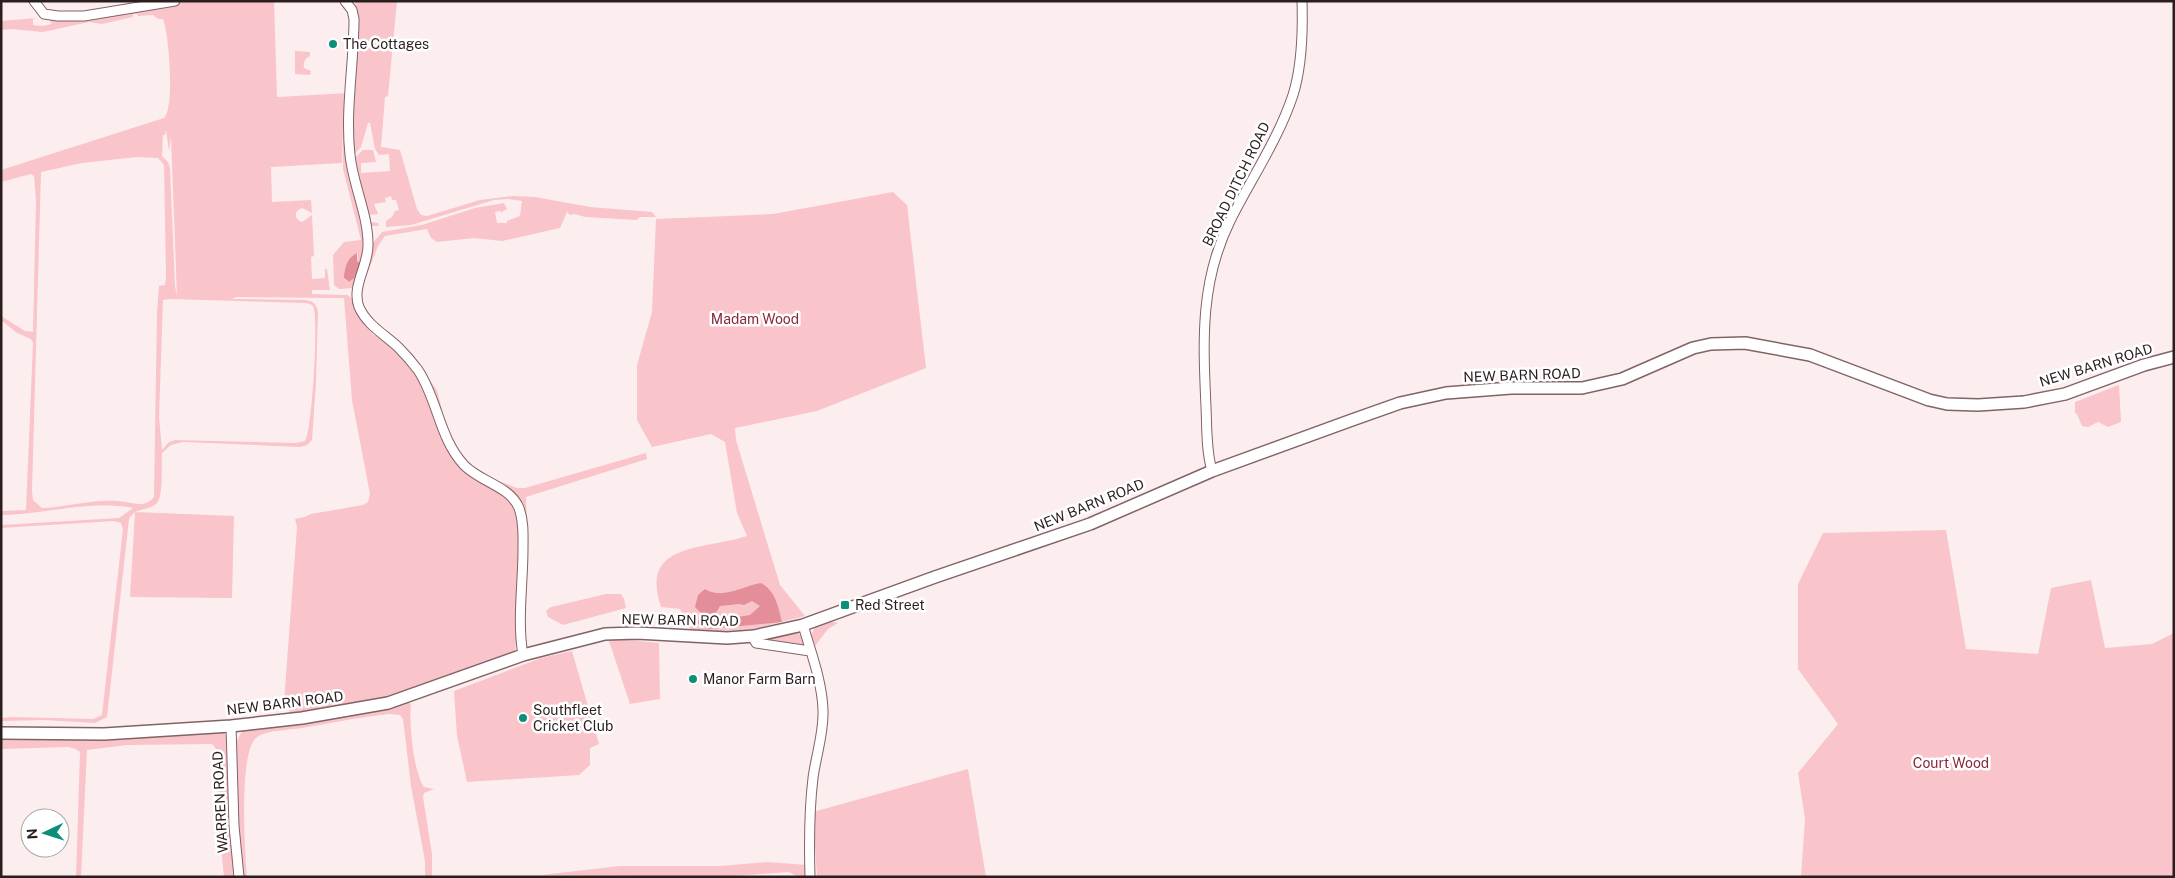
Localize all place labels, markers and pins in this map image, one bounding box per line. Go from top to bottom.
place label: The Cottages [343,36,429,52]
marker: The Cottages [327,38,339,50]
place label: Red Street [855,597,925,613]
marker: Red Street [839,599,851,611]
place label: Manor Farm Barn [703,671,816,687]
marker: Manor Farm Barn [687,673,699,685]
place label: Southfleet Cricket Club [533,702,613,734]
marker: Southfleet Cricket Club [517,712,529,724]

